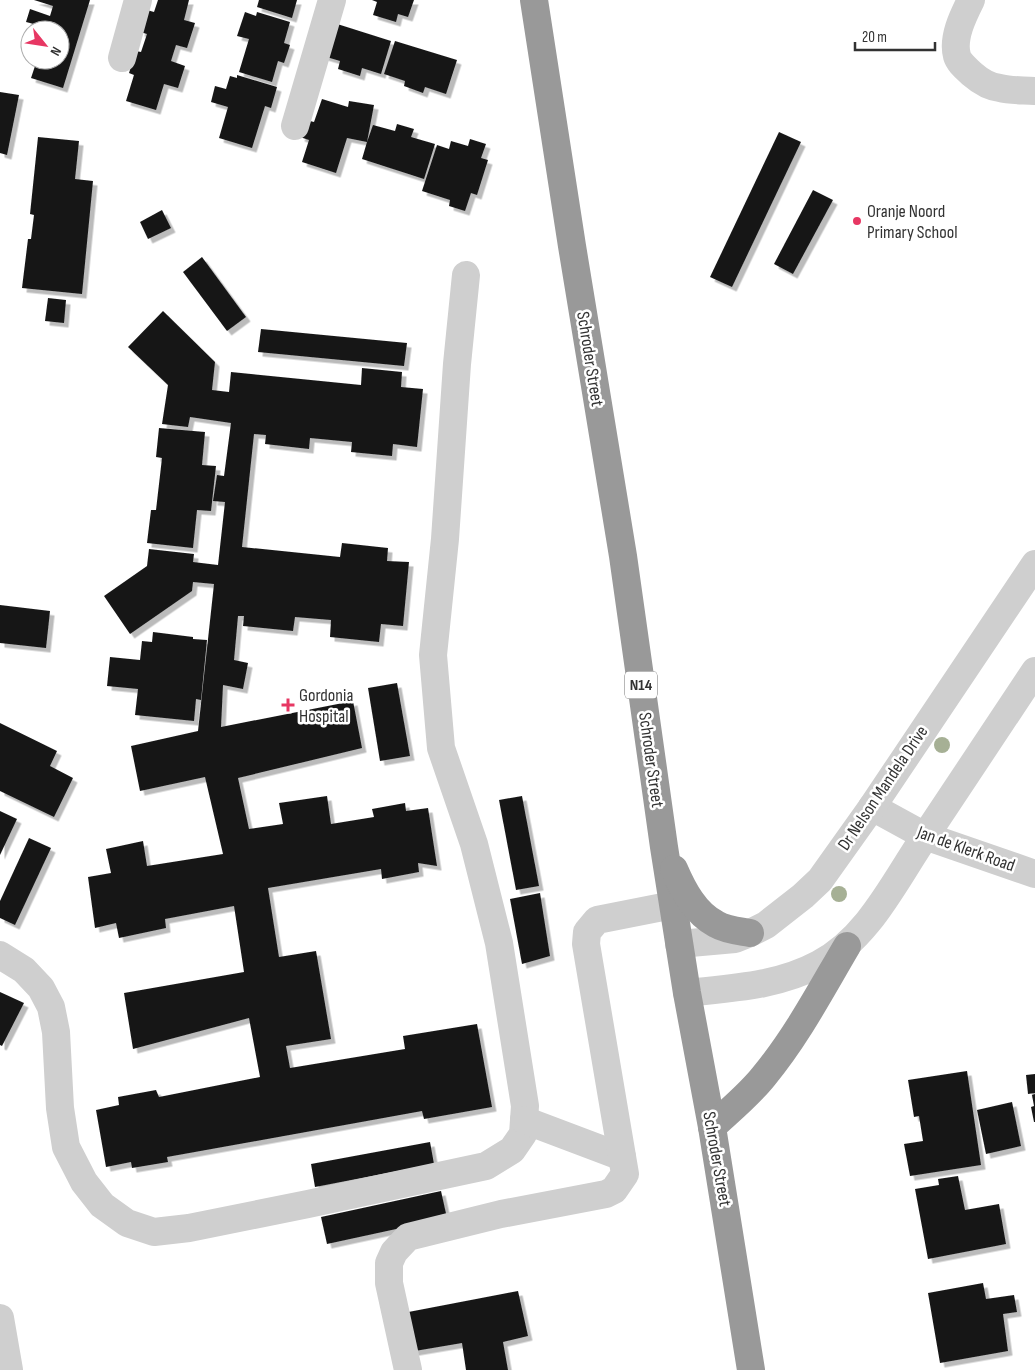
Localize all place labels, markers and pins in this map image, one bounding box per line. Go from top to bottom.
place label: Oranje Noord Primary School [867,201,958,243]
marker: Oranje Noord Primary School [851,215,863,227]
place label: Gordonia Hospital [299,685,353,727]
marker: Gordonia Hospital [281,698,295,712]

